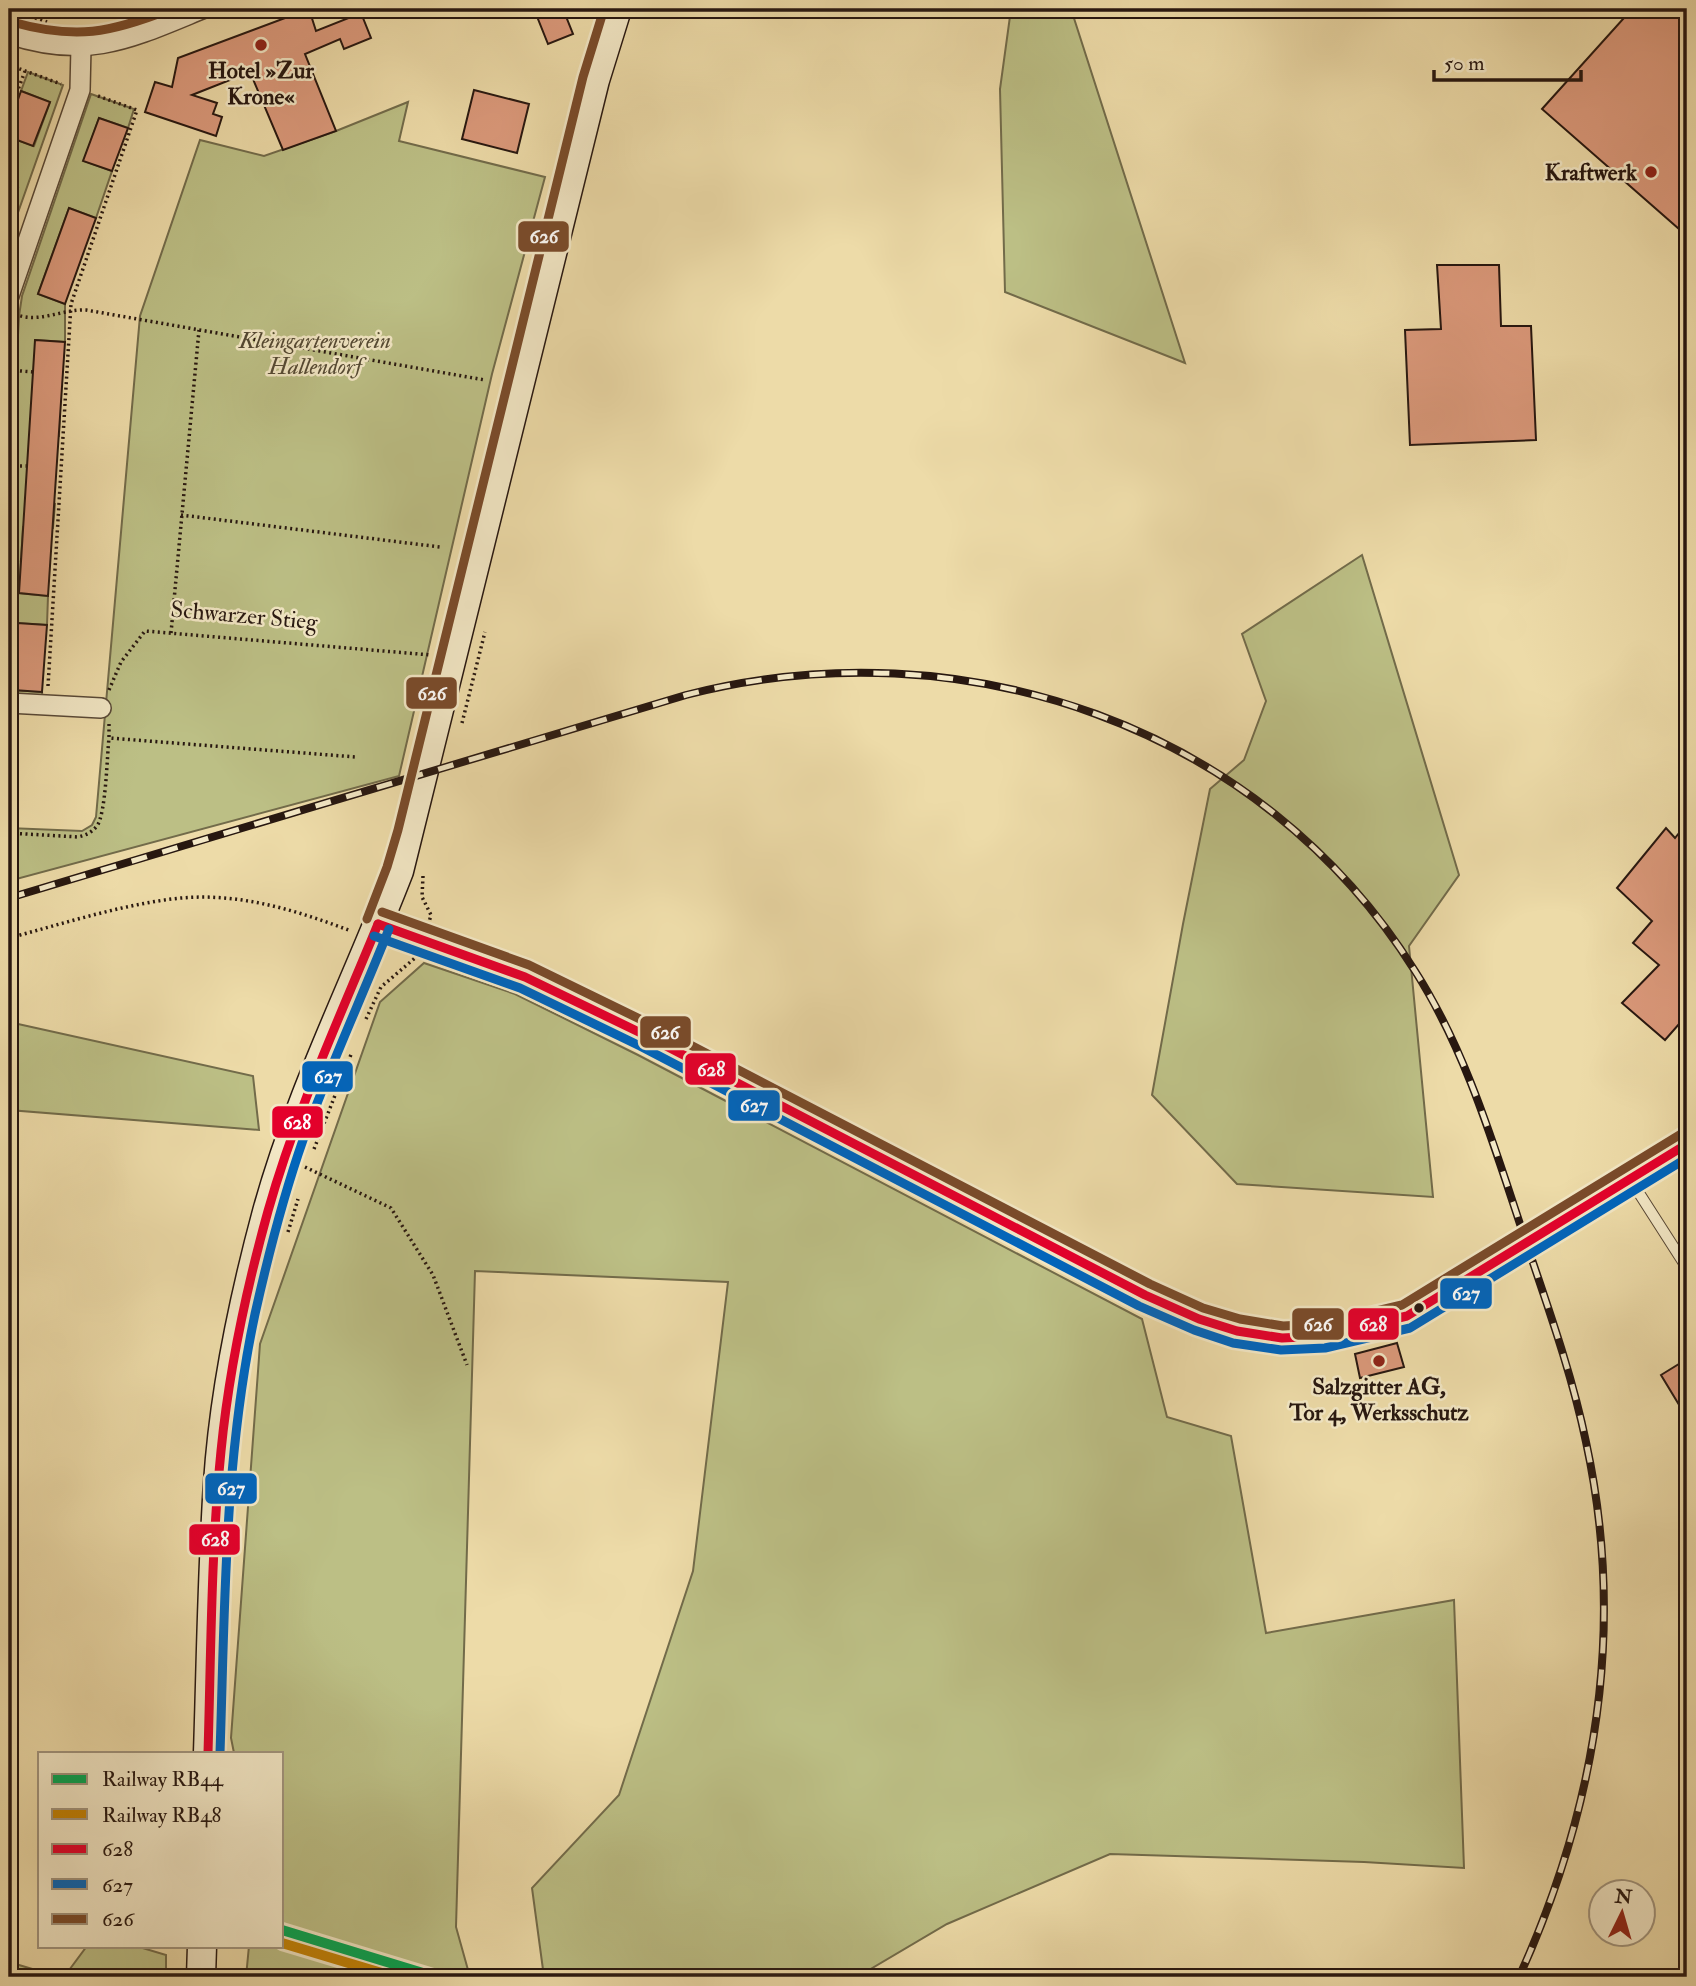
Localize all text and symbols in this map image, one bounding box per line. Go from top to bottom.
marker: Hotel »Zur Krone« [253,37,269,53]
scale bar [1434,38,1580,82]
text: 50 m [1444,50,1485,77]
place label: Hotel »Zur Krone« [208,56,314,111]
place label: Kraftwerk [1545,158,1638,187]
marker: Kraftwerk [1643,164,1659,180]
line badge: 626 [517,220,570,253]
text: 626 [530,225,560,249]
park label: Kleingartenverein Hallendorf [238,326,391,381]
street label: Schwarzer Stieg [169,595,319,636]
line badge: 626 [405,676,458,710]
text: 626 [418,682,448,706]
line badge: 626 [639,1015,692,1049]
text: 626 [651,1021,681,1045]
line badge: 628 [684,1052,737,1086]
text: 628 [697,1058,725,1082]
line badge: 627 [301,1060,354,1093]
text: 627 [314,1065,342,1089]
line badge: 627 [727,1089,781,1122]
text: 627 [740,1094,768,1118]
line badge: 628 [271,1105,324,1139]
text: 628 [283,1111,311,1135]
line badge: 627 [1439,1277,1493,1310]
text: 627 [1452,1282,1480,1306]
unlabelled marker [1412,1301,1426,1315]
line badge: 626 [1291,1307,1345,1341]
line badge: 628 [1347,1307,1400,1341]
text: 626 [1304,1313,1334,1337]
text: 628 [1359,1313,1387,1337]
marker: Salzgitter AG, Tor 4, Werksschutz [1371,1353,1387,1369]
place label: Salzgitter AG, Tor 4, Werksschutz [1288,1372,1470,1427]
line badge: 627 [204,1472,258,1505]
text: 627 [217,1477,245,1501]
line badge: 628 [188,1523,241,1556]
text: 628 [201,1528,229,1552]
legend [38,1752,284,1948]
text: Railway RB44 [102,1766,225,1793]
text: Railway RB48 [102,1802,222,1829]
text: 628 [102,1836,133,1863]
text: 627 [102,1872,133,1899]
north arrow [1588,1878,1658,1948]
text: N [1613,1884,1634,1910]
text: 626 [102,1906,135,1933]

